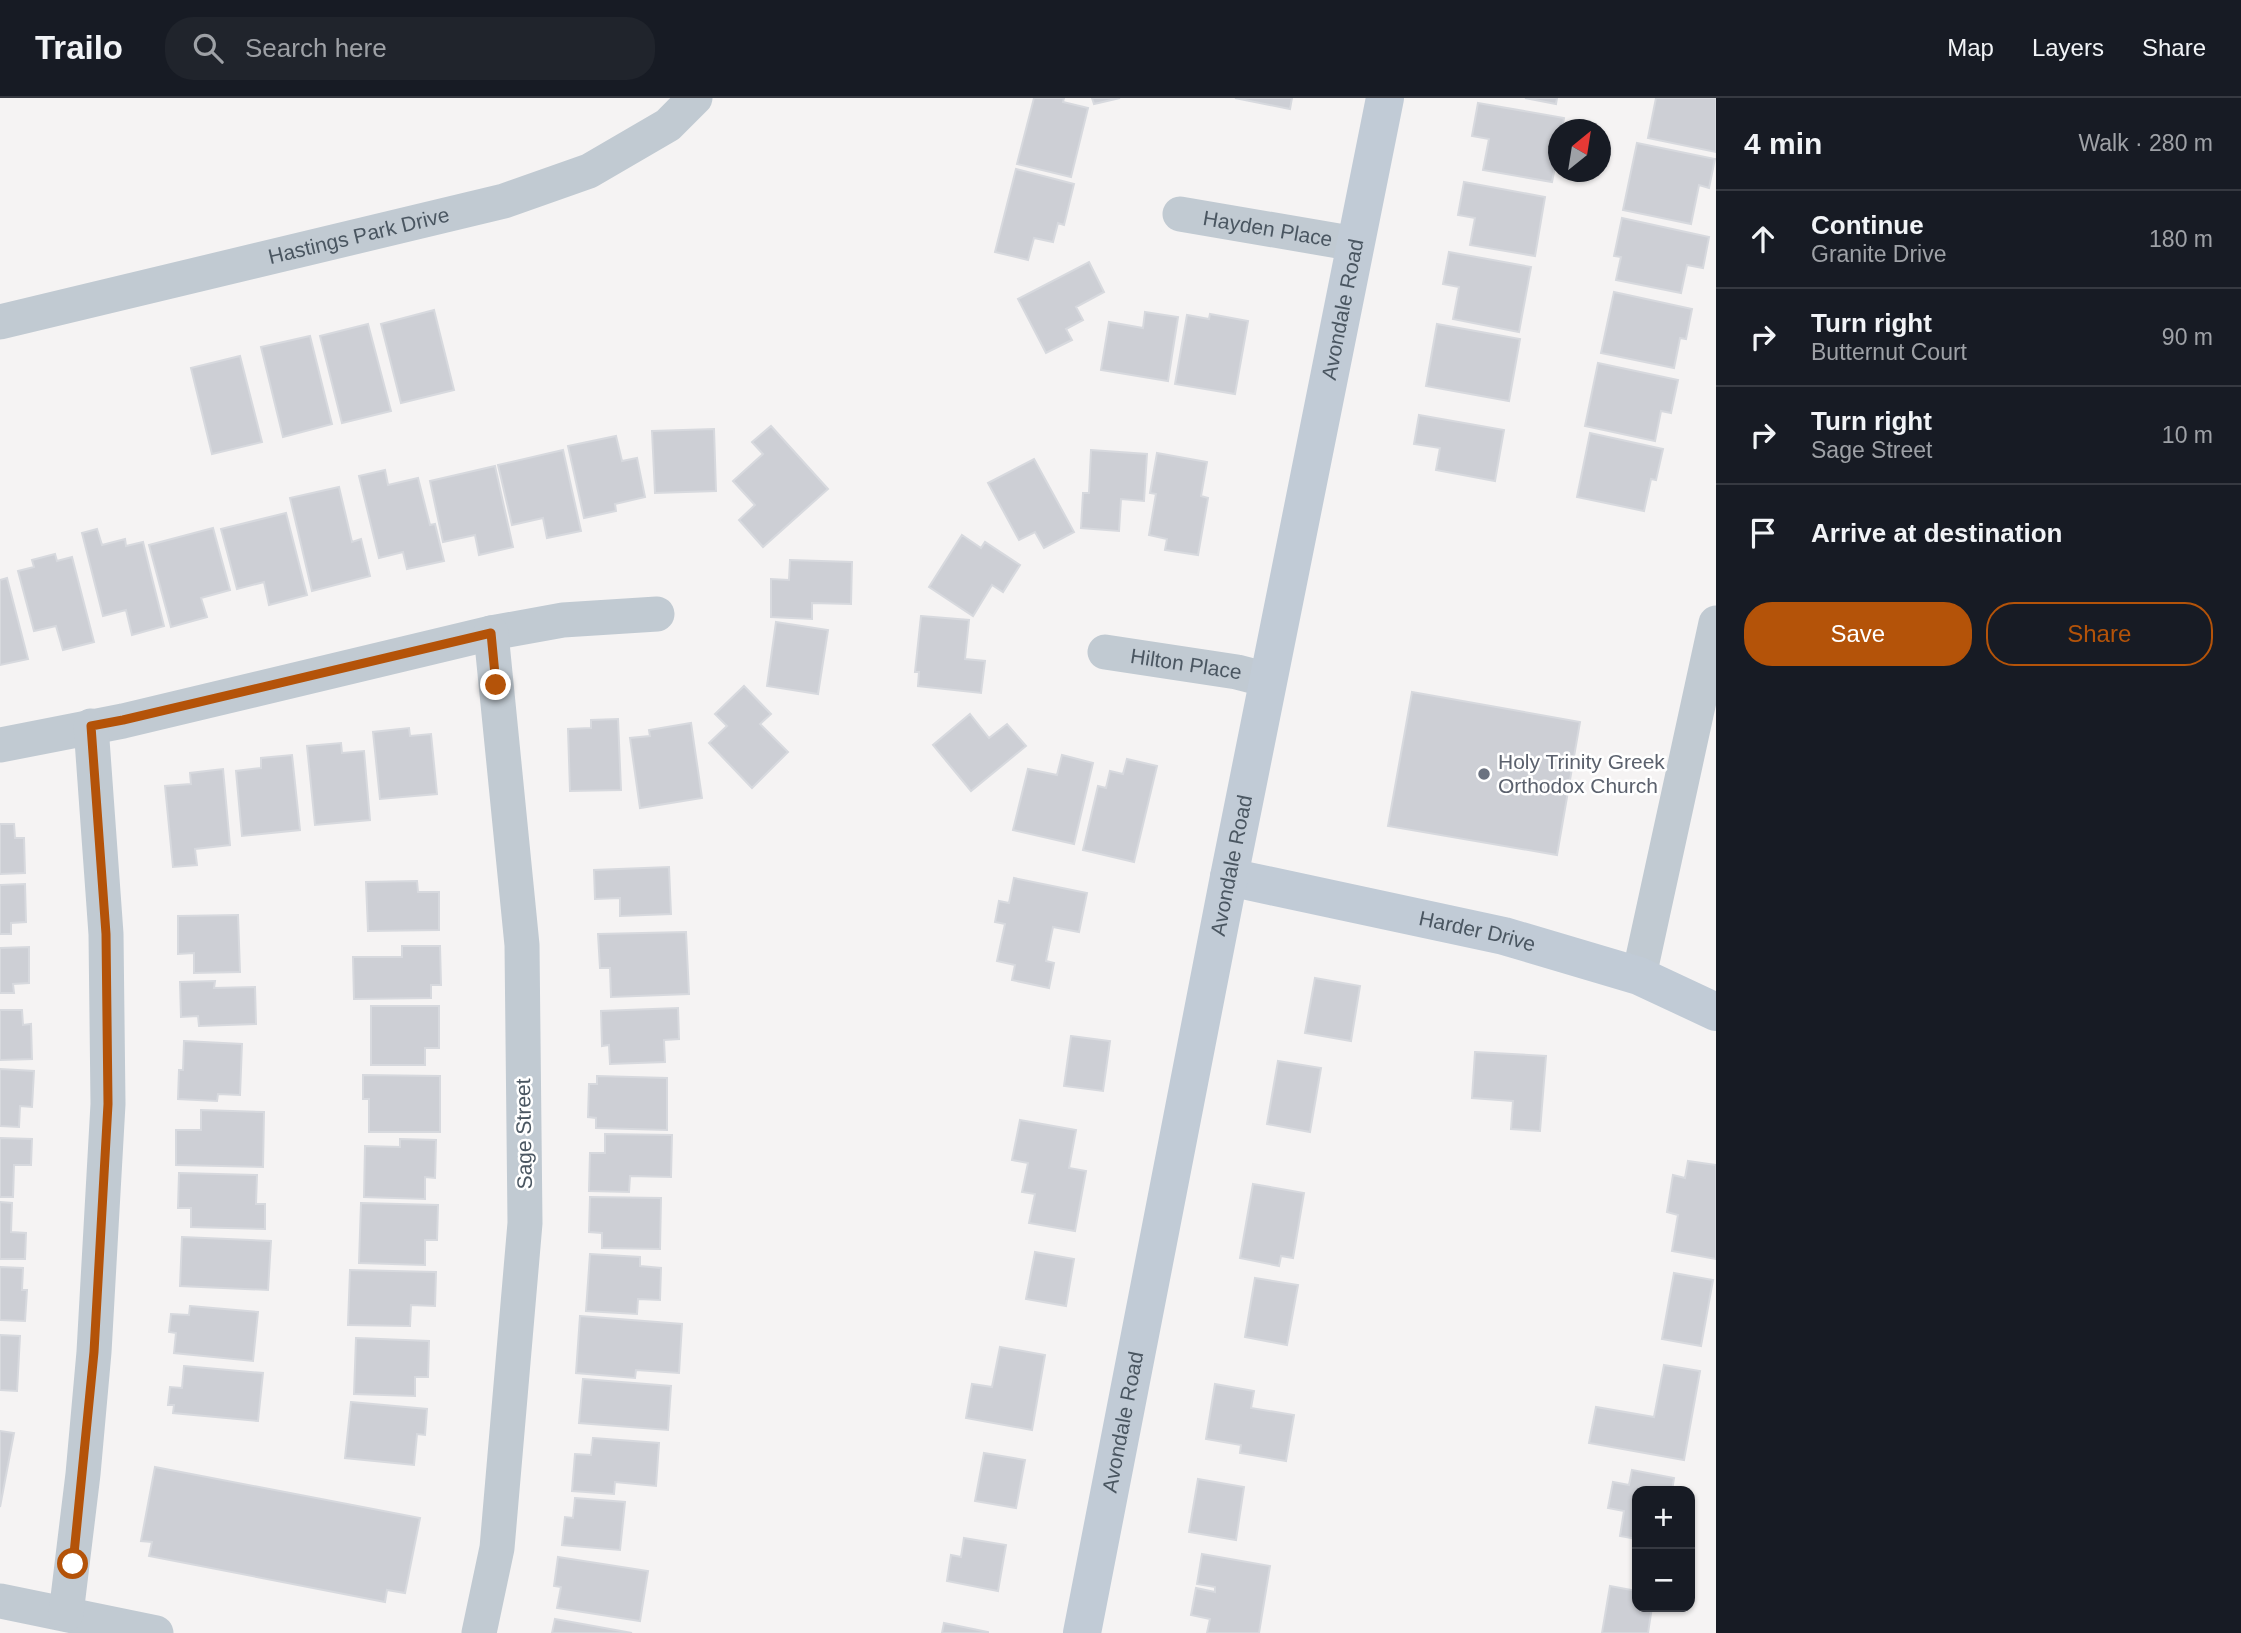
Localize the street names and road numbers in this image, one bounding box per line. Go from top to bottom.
street label: Hastings Park Drive [266,203,452,268]
street label: Hayden Place [1201,206,1334,251]
street label: Avondale Road [1317,237,1368,382]
street label: Hilton Place [1129,644,1243,684]
street label: Avondale Road [1206,793,1256,938]
street label: Harder Drive [1417,906,1538,956]
street label: Sage Street [511,1078,536,1190]
street label: Avondale Road [1098,1349,1148,1494]

